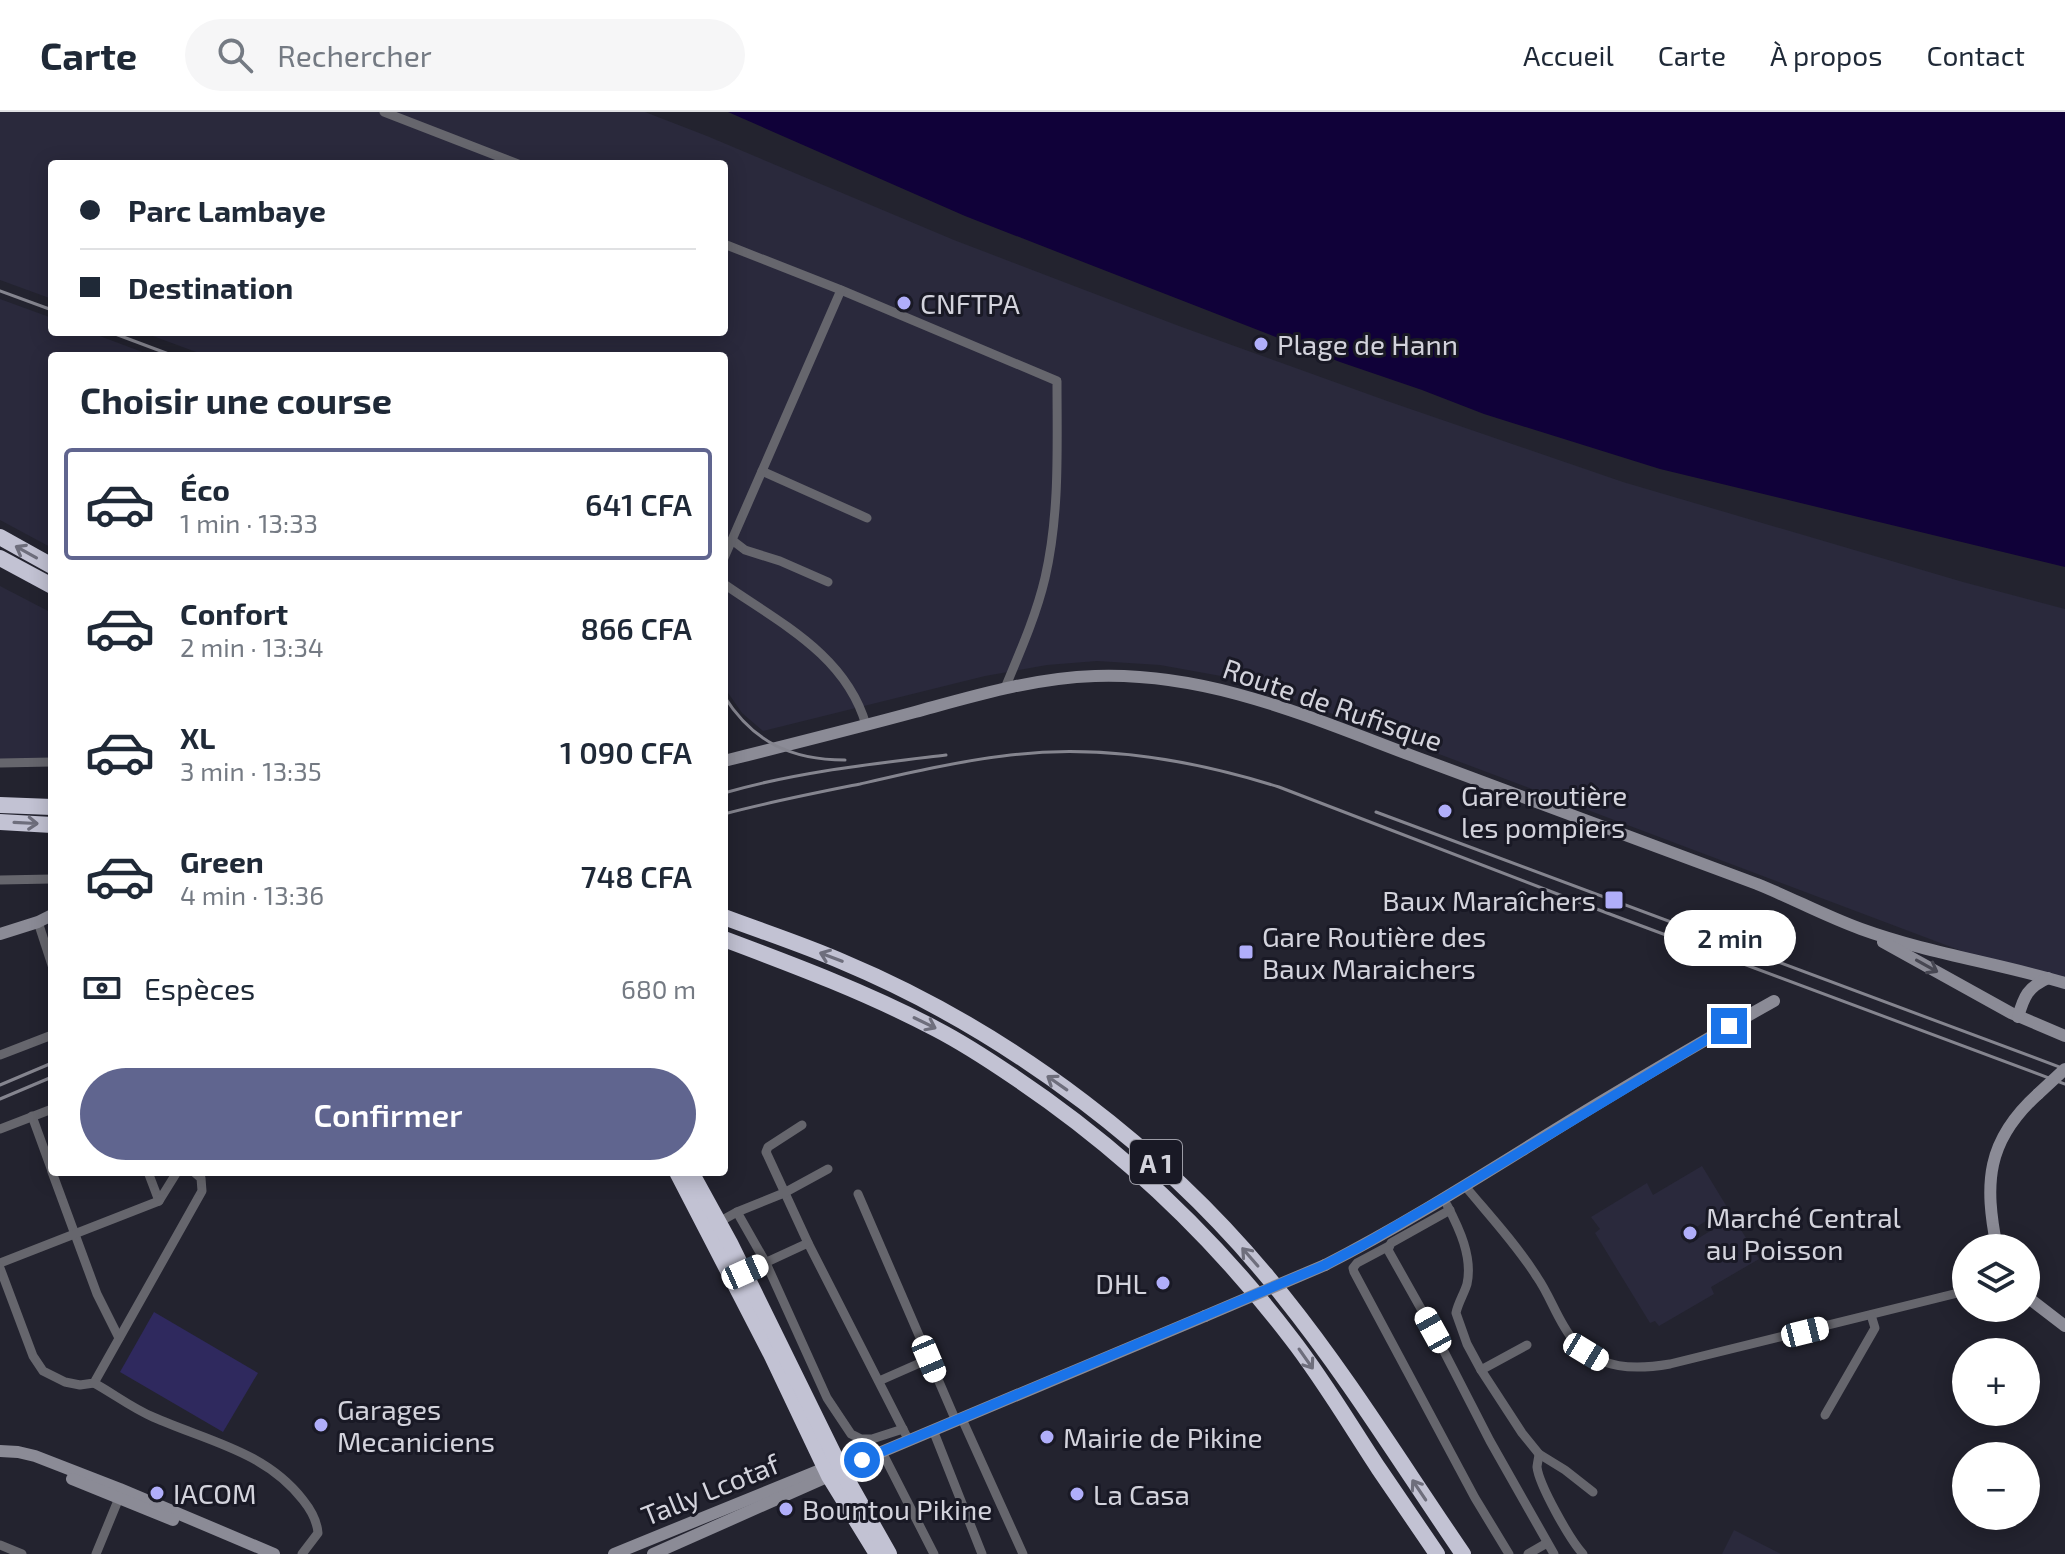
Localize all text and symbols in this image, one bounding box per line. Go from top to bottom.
search box [185,19,745,91]
text: Carte [40,32,137,78]
icon: search [213,33,257,77]
text: Rechercher [277,37,432,73]
text: Accueil [1523,38,1614,72]
text: Carte [1658,38,1726,72]
text: À propos [1770,38,1882,72]
text: Contact [1926,38,2025,72]
text: Parc Lambaye [128,192,326,228]
text: Destination [128,269,293,305]
place label: CNFTPA [920,286,1021,320]
marker: CNFTPA [895,294,913,312]
place label: Plage de Hann [1277,327,1458,361]
marker: Plage de Hann [1252,335,1270,353]
text: Choisir une course [80,378,392,421]
icon: car [84,468,156,540]
text: Éco [180,471,230,507]
text: 641 CFA [585,486,692,522]
text: 1 min · 13:33 [180,507,318,538]
one-way arrow [15,544,38,560]
icon: car [84,592,156,664]
text: Confort [180,595,288,631]
text: 866 CFA [580,610,692,646]
text: 2 min · 13:34 [180,631,324,662]
street label: Route de Rufisque [1219,651,1447,757]
icon: car [84,716,156,788]
text: XL [180,719,215,755]
text: 1 090 CFA [560,734,692,770]
text: 3 min · 13:35 [180,755,322,786]
place label: Gare routière les pompiers [1461,778,1627,844]
marker: Gare routière les pompiers [1436,802,1454,820]
one-way arrow [12,816,39,831]
icon: car [84,840,156,912]
text: Green [180,843,264,879]
text: 748 CFA [581,858,692,894]
text: 4 min · 13:36 [180,879,324,910]
place label: Baux Maraîchers [1382,883,1596,917]
marker: Baux Maraîchers [1603,889,1625,911]
callout: 2 min [1663,910,1795,966]
place label: Gare Routière des Baux Maraichers [1262,919,1486,985]
text: 2 min [1697,922,1763,953]
marker: Gare Routière des Baux Maraichers [1237,943,1255,961]
one-way arrow [819,949,843,963]
one-way arrow [1915,959,1939,975]
icon: cash [80,966,124,1010]
text: Espèces [144,970,255,1006]
text: 680 m [621,973,696,1004]
route end [1711,1008,1747,1044]
one-way arrow [912,1016,936,1031]
button: Confirmer [80,1068,696,1160]
one-way arrow [1047,1075,1069,1092]
road number: A 1 [1130,1140,1182,1184]
place label: Marché Central au Poisson [1706,1200,1902,1266]
marker: Marché Central au Poisson [1681,1224,1699,1242]
map controls [1952,1234,2040,1530]
button: layers [1952,1234,2040,1322]
one-way arrow [1241,1247,1259,1268]
car [718,1251,772,1293]
place label: DHL [1095,1266,1147,1300]
marker: DHL [1154,1274,1172,1292]
car [1411,1303,1455,1357]
car [1779,1315,1831,1349]
car [1559,1329,1613,1375]
car [909,1332,949,1386]
button: + [1952,1338,2040,1426]
one-way arrow [1298,1347,1314,1369]
place label: Garages Mecaniciens [337,1392,495,1458]
marker: Garages Mecaniciens [312,1416,330,1434]
place label: Mairie de Pikine [1063,1420,1263,1454]
marker: Mairie de Pikine [1038,1428,1056,1446]
route start [844,1442,880,1478]
button: − [1952,1442,2040,1530]
street label: Tally Lcotaf [636,1445,785,1532]
place label: IACOM [173,1476,257,1510]
place label: La Casa [1093,1477,1190,1511]
one-way arrow [1411,1479,1427,1501]
marker: IACOM [148,1484,166,1502]
marker: La Casa [1068,1485,1086,1503]
place label: Bountou Pikine [802,1492,992,1526]
marker: Bountou Pikine [777,1500,795,1518]

